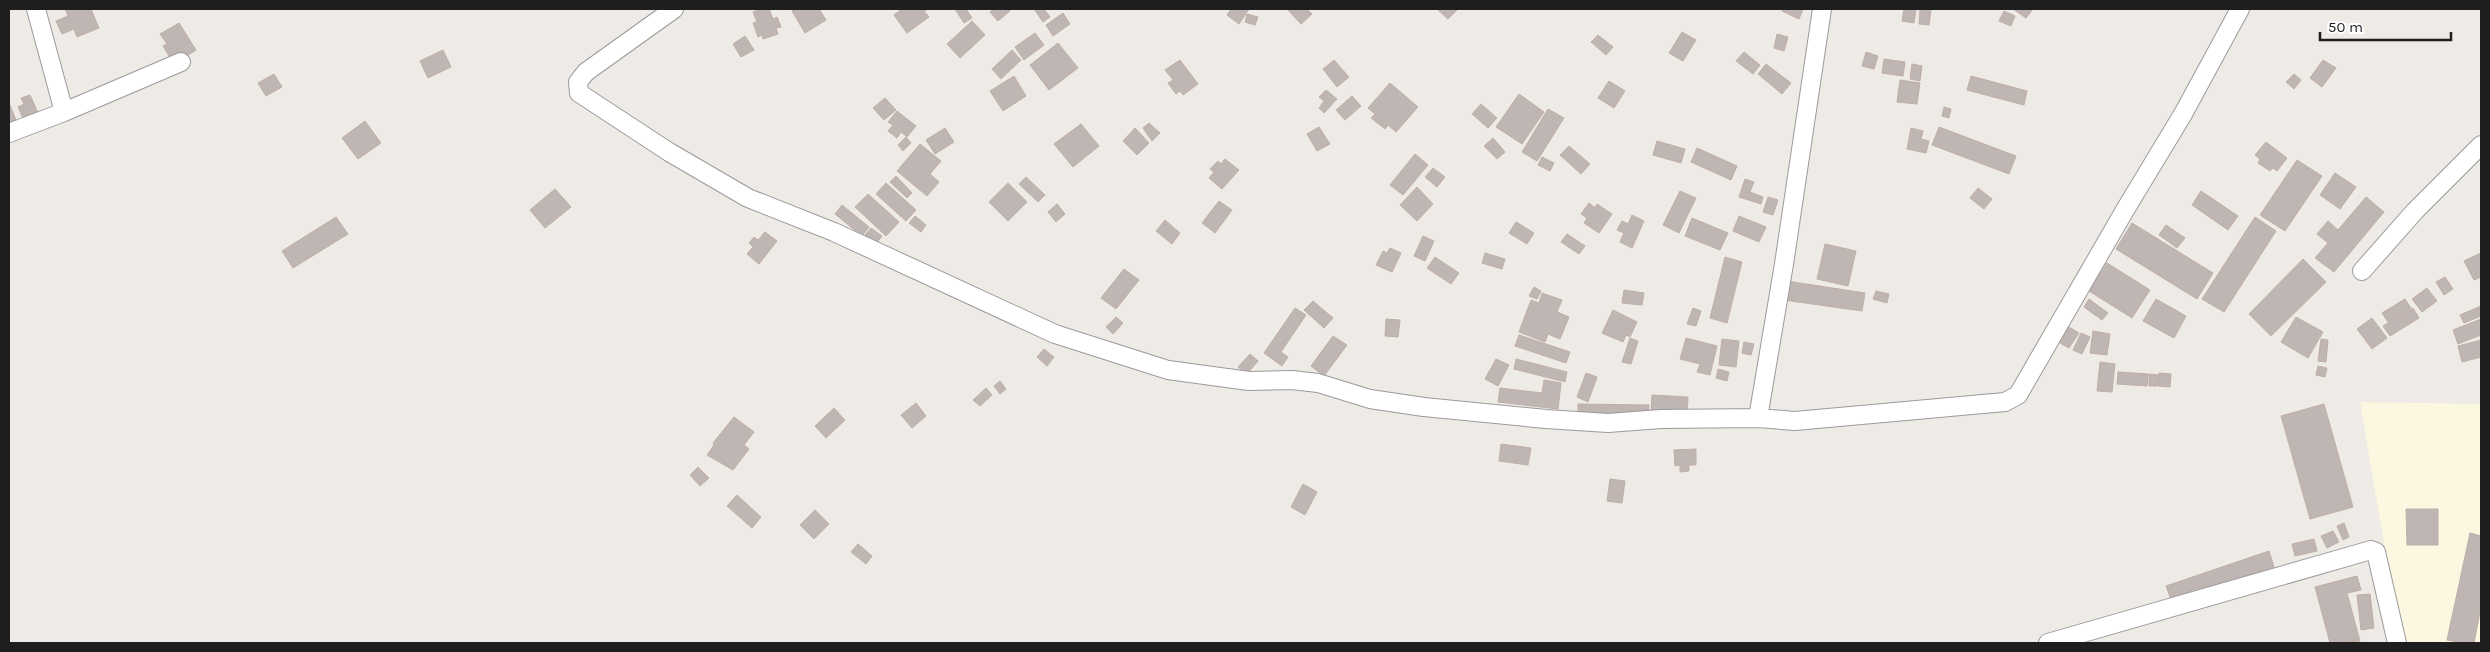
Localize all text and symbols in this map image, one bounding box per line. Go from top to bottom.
scale bar [2320,10,2451,42]
text: 50 m [2328,18,2363,36]

